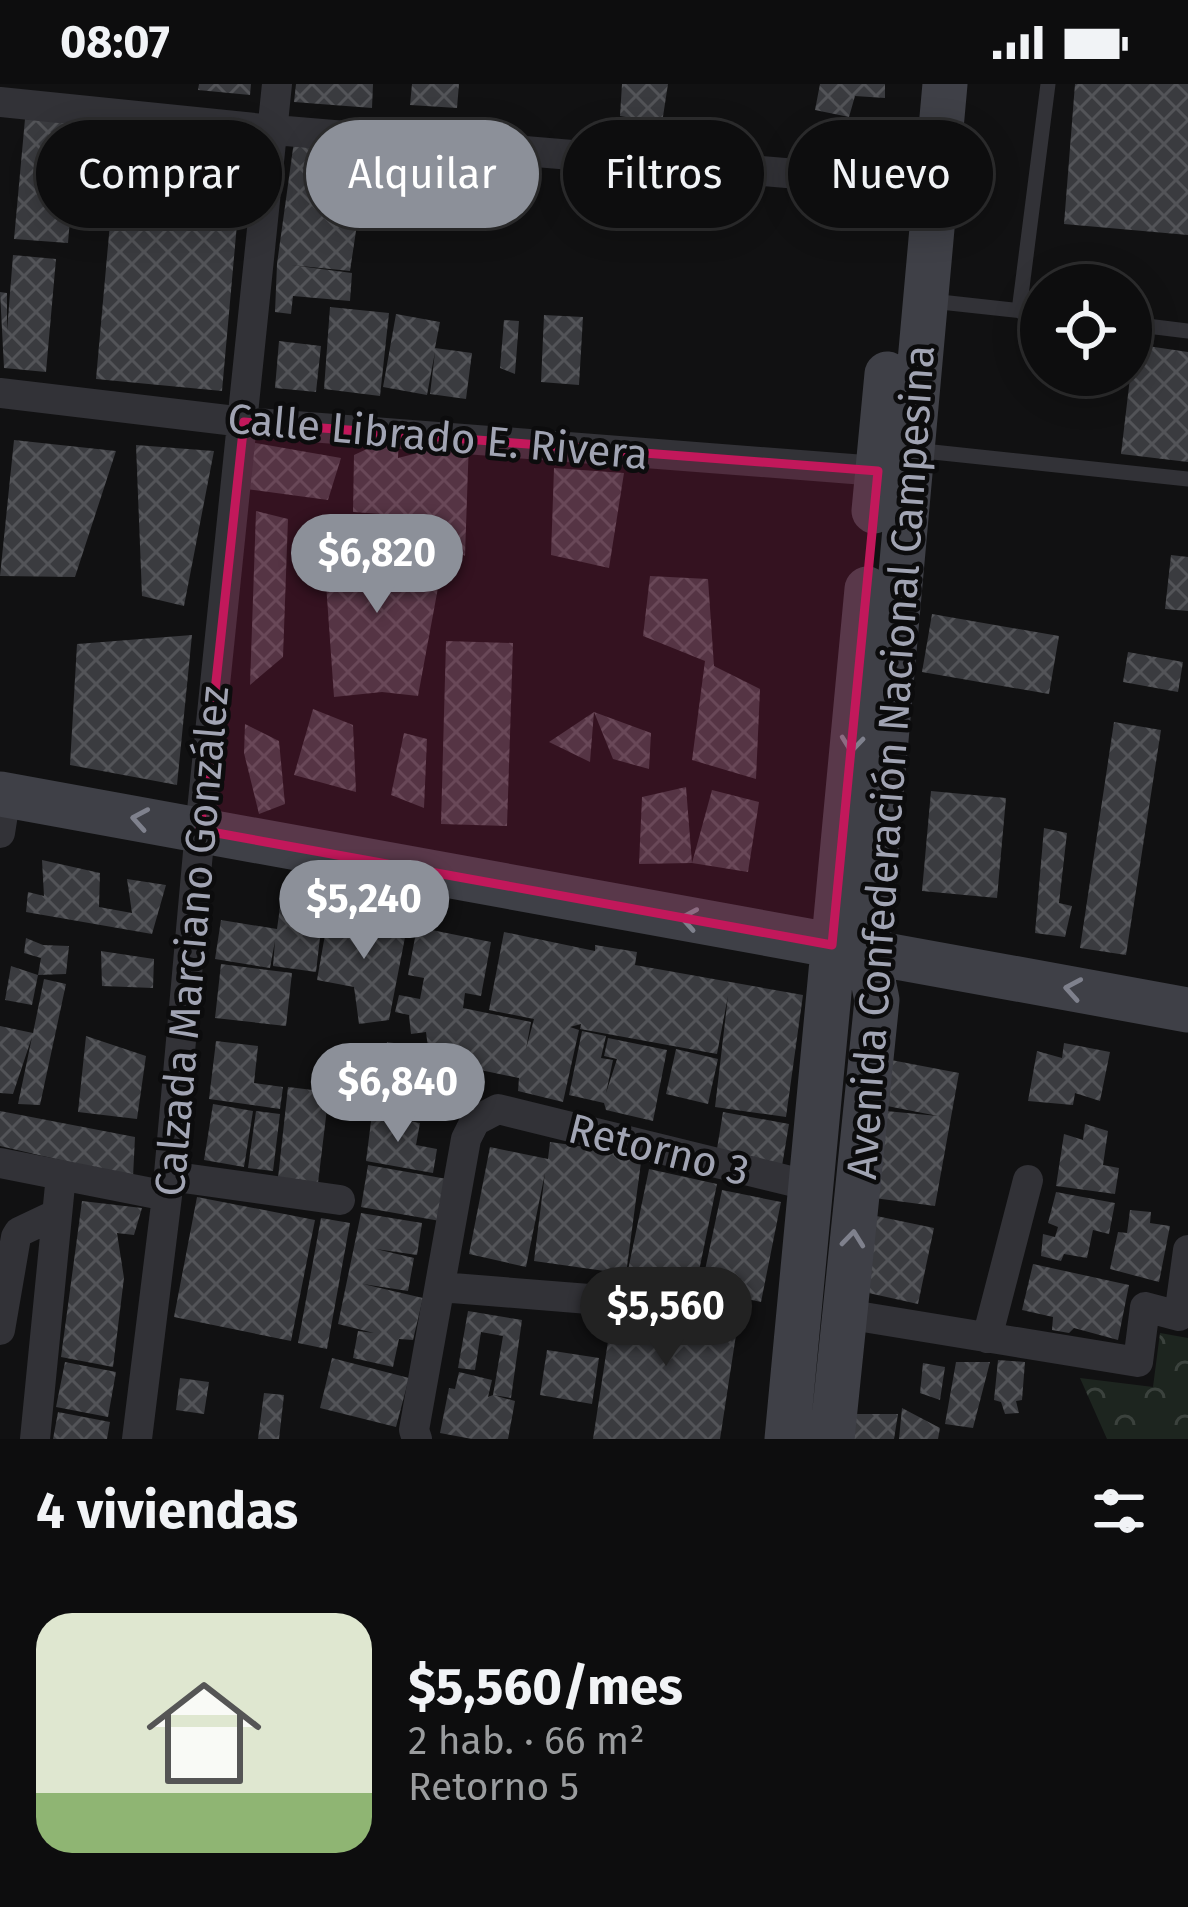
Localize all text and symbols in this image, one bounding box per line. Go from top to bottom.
text: 08:07 [60,15,170,69]
chip: Comprar [36,120,282,228]
chip: Alquilar [306,120,539,228]
chip: Filtros [563,120,764,228]
chip: Nuevo [788,120,993,228]
map controls [1020,264,1152,396]
button: locate [1020,264,1152,396]
street label: Avenida Confederación Nacional Campesina [837,343,945,1181]
street label: Calle Librado E. Rivera [226,394,650,480]
pin: $6,820 [279,514,475,616]
text: $6,820 [318,530,436,576]
street label: Calzada Marciano González [145,684,239,1198]
one-way arrow [840,735,865,754]
one-way arrow [130,808,150,833]
pin: $5,240 [266,860,462,962]
text: $5,240 [306,876,422,922]
one-way arrow [679,908,699,933]
one-way arrow [1063,977,1083,1003]
pin: $6,840 [300,1043,496,1145]
text: $6,840 [338,1059,458,1105]
street label: Retorno 3 [563,1103,754,1197]
one-way arrow [839,1229,865,1249]
pin: $5,560 [568,1267,764,1369]
text: $5,560 [607,1283,725,1329]
icon: filters [1086,1478,1152,1544]
text: 4 viviendas [36,1480,298,1542]
text: $5,560/mes [408,1656,683,1718]
icon: home [132,1661,276,1805]
text: 2 hab. · 66 m² [408,1718,645,1764]
text: Retorno 5 [408,1764,579,1810]

